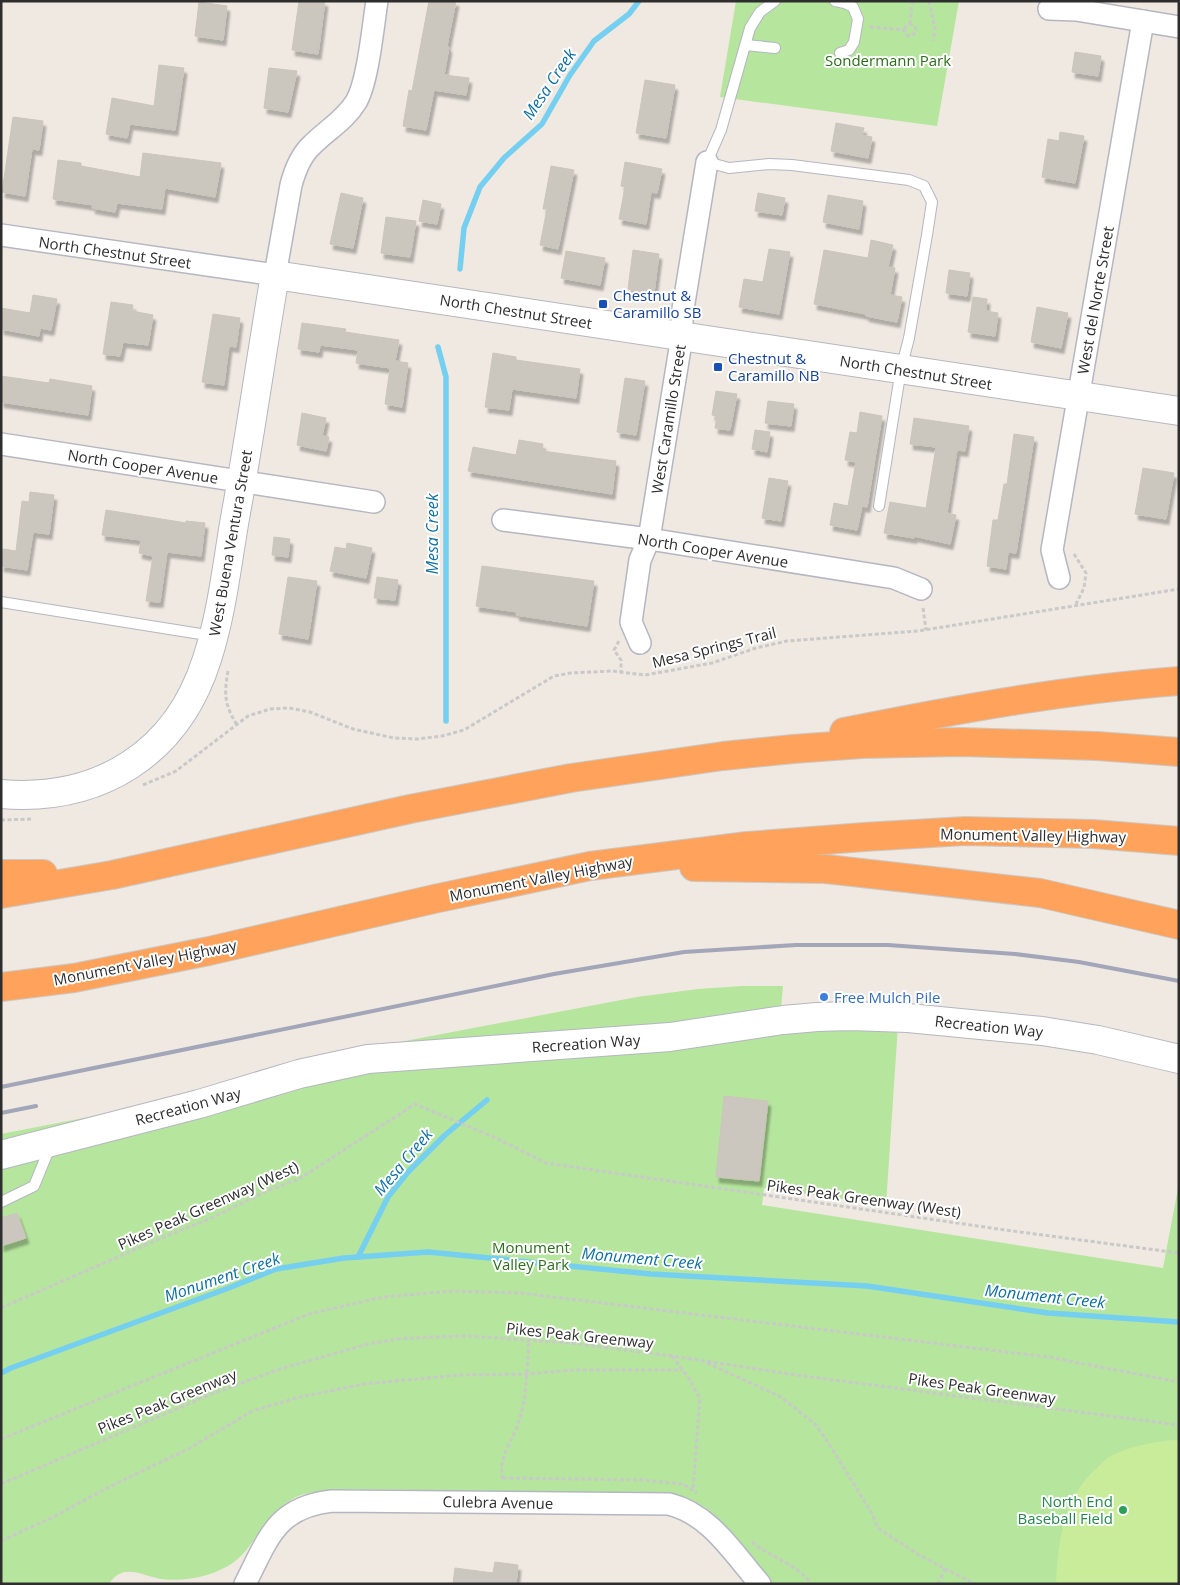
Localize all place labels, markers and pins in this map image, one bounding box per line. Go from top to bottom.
place label: Chestnut & Caramillo SB [613,285,701,322]
marker: Chestnut & Caramillo SB [597,298,609,310]
place label: Chestnut & Caramillo NB [728,348,819,385]
marker: Chestnut & Caramillo NB [712,361,724,373]
place label: Free Mulch Pile [834,987,940,1007]
marker: Free Mulch Pile [818,991,830,1003]
place label: North End Baseball Field [1018,1491,1113,1528]
marker: North End Baseball Field [1117,1504,1129,1516]

